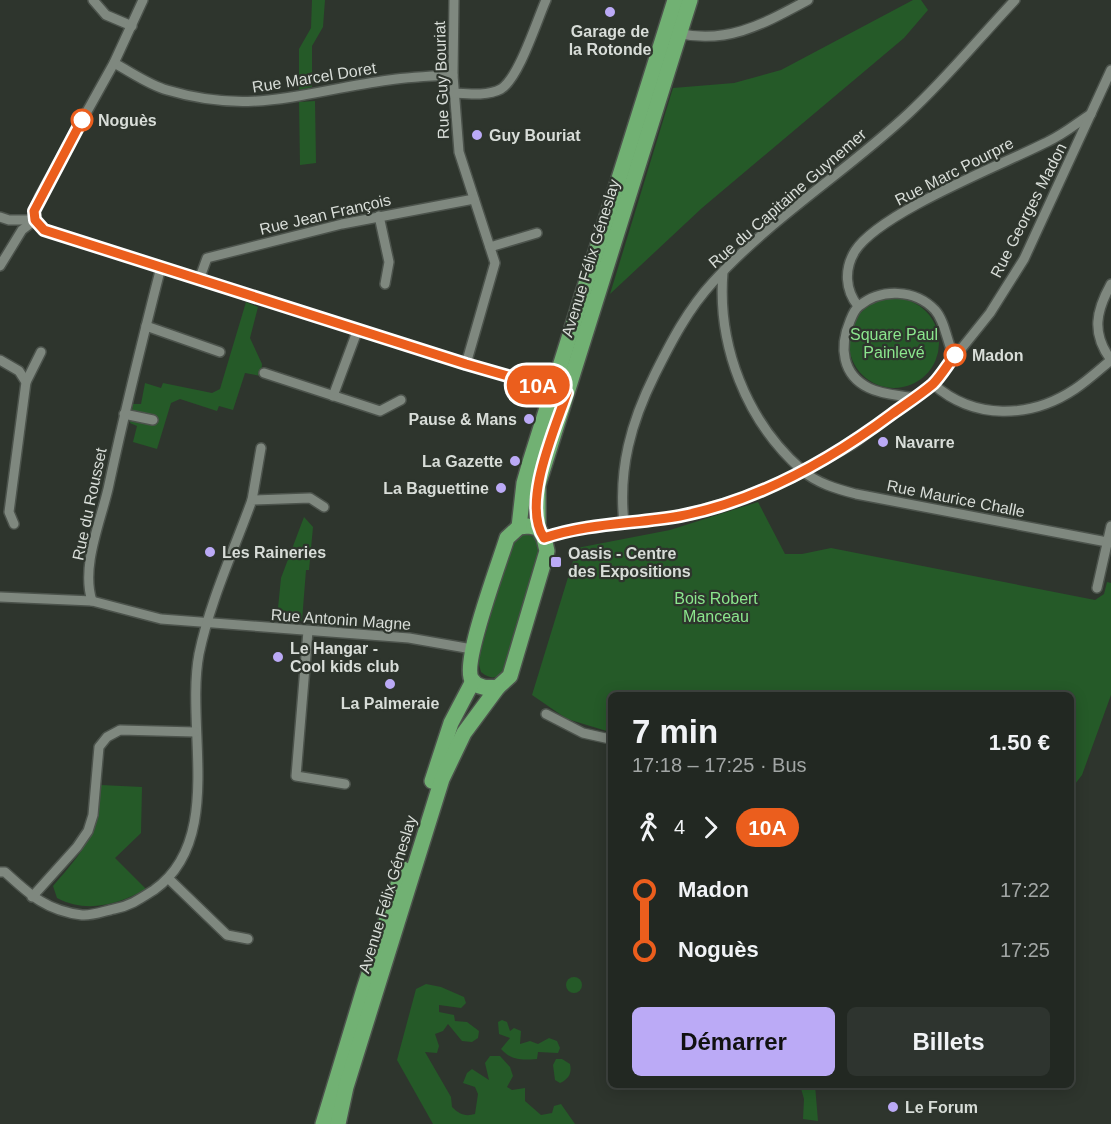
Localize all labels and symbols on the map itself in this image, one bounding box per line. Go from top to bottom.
marker: Garage de la Rotonde [603,5,617,19]
street label: Rue Guy Bouriat [431,20,452,139]
place label: Garage de la Rotonde [569,23,651,58]
street label: Rue Marcel Doret [251,59,378,96]
marker: Noguès [71,109,93,131]
place label: Noguès [98,112,157,129]
street label: Rue du Capitaine Guynemer [705,125,870,271]
place label: Guy Bouriat [489,127,581,144]
marker: Guy Bouriat [470,128,484,142]
street label: Rue Marc Pourpre [892,134,1016,209]
street label: Rue Georges Madon [987,140,1070,280]
street label: Avenue Félix Géneslay [558,177,623,339]
street label: Rue Jean François [258,191,392,238]
park label: Square Paul Painlevé [850,326,938,361]
marker: Madon [944,344,966,366]
place label: Madon [972,347,1024,364]
line badge: 10A [504,366,572,404]
place label: Pause & Mans [409,411,517,428]
marker: Pause & Mans [522,412,536,426]
place label: Navarre [895,434,955,451]
marker: Navarre [876,435,890,449]
street label: Rue du Rousset [69,446,110,562]
place label: La Gazette [422,453,503,470]
marker: La Gazette [508,454,522,468]
street label: Rue Maurice Challe [885,477,1027,520]
place label: La Baguettine [383,480,489,497]
marker: La Baguettine [494,481,508,495]
place label: Les Raineries [222,544,326,561]
marker: Les Raineries [203,545,217,559]
place label: Oasis - Centre des Expositions [568,545,691,580]
marker: Oasis - Centre des Expositions [549,555,563,569]
park label: Bois Robert Manceau [674,590,758,625]
street label: Rue Antonin Magne [270,606,412,633]
place label: Le Hangar - Cool kids club [290,640,400,675]
marker: Le Hangar - Cool kids club [271,650,285,664]
marker: La Palmeraie [383,677,397,691]
place label: La Palmeraie [341,695,439,712]
street label: Avenue Félix Géneslay [355,813,420,975]
place label: Le Forum [905,1099,978,1116]
marker: Le Forum [886,1100,900,1114]

